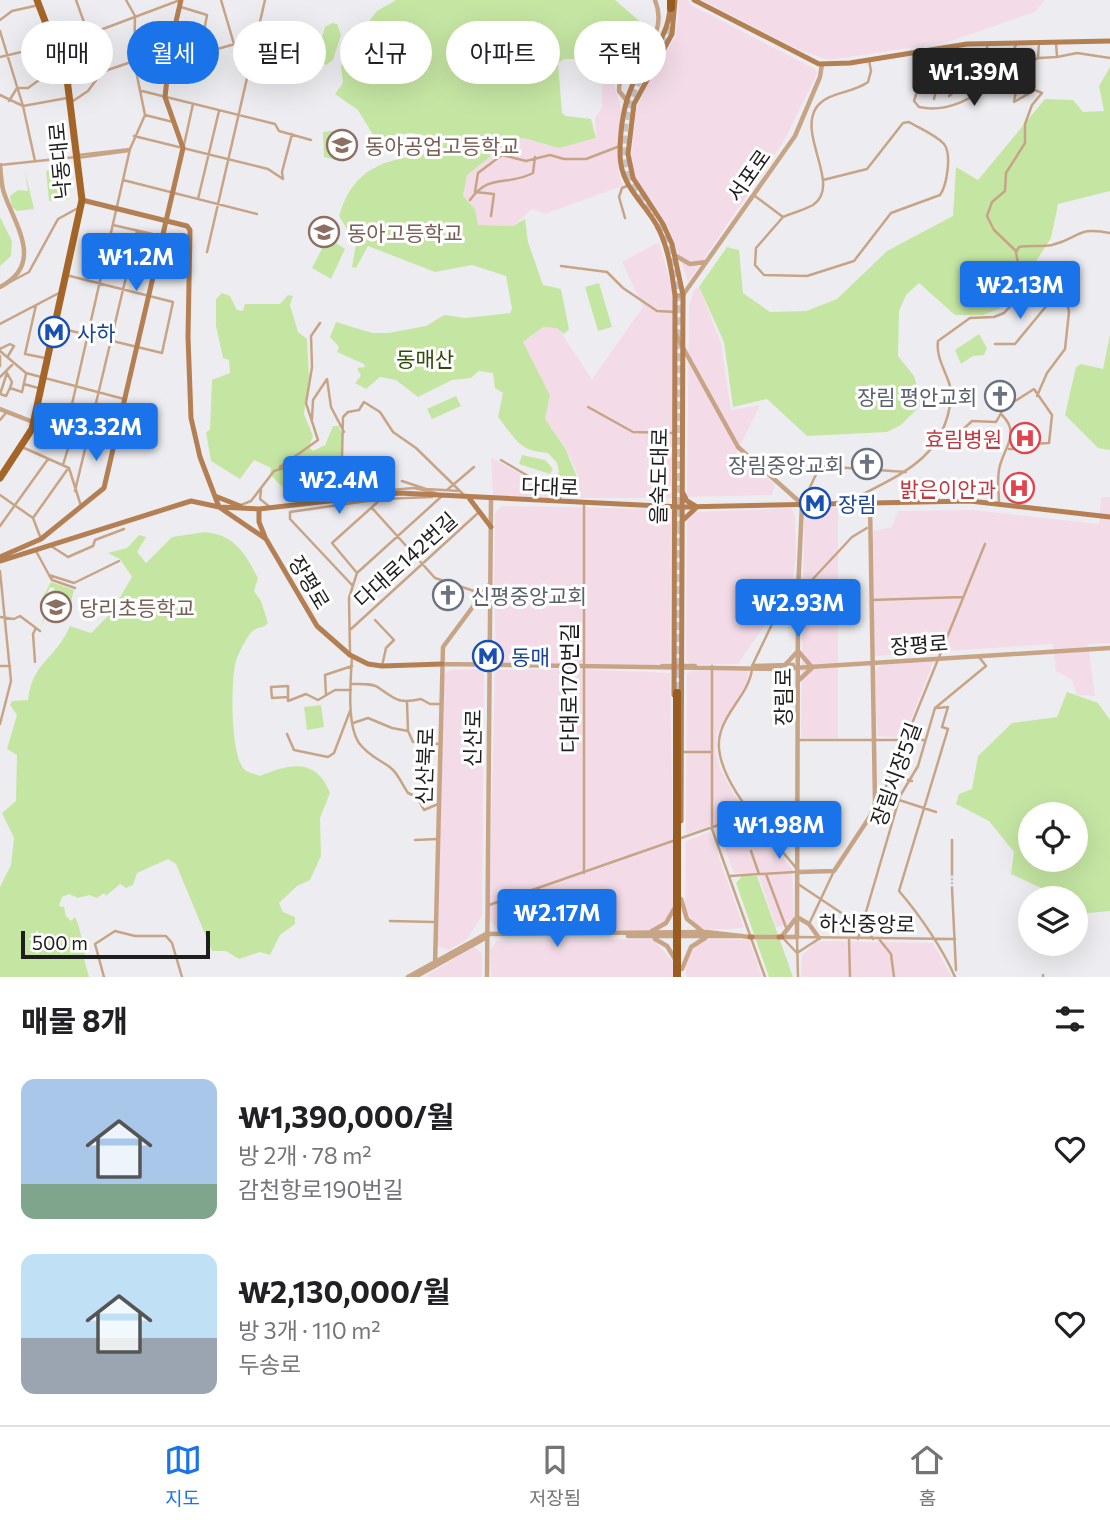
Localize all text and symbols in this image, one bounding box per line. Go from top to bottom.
chip: 매매 [21,21,113,84]
chip: 월세 [127,21,219,84]
chip: 필터 [233,21,326,84]
chip: 신규 [340,21,432,84]
chip: 아파트 [446,21,560,84]
chip: 주택 [574,21,666,84]
pin: ₩1.39M [917,48,1031,108]
text: ₩1.39M [929,57,1019,85]
street label: 낙동대로 [43,121,75,201]
school or university icon: 동아공업고등학교 [325,128,359,162]
place label: 동아공업고등학교 [365,133,520,158]
street label: 서포로 [721,144,775,206]
school or university icon: 동아고등학교 [307,215,341,249]
place label: 동아고등학교 [347,220,463,245]
pin: ₩1.2M [87,233,185,293]
text: ₩1.2M [98,242,174,270]
pin: ₩2.13M [963,262,1077,321]
text: ₩2.13M [976,270,1064,298]
metro station icon: 사하 [37,315,71,349]
place label: 사하 [77,320,116,345]
park label: 동매산 [396,346,454,371]
church icon: 장림 평안교회 [983,379,1017,413]
place label: 장림 평안교회 [857,384,977,409]
pin: ₩3.32M [39,404,153,463]
text: ₩3.32M [50,412,142,440]
hospital icon: 효림병원 [1008,421,1042,455]
place label: 효림병원 [925,426,1002,451]
street label: 을숙도대로 [645,427,671,525]
church icon: 장림중앙교회 [850,447,884,481]
place label: 장림중앙교회 [728,452,844,477]
pin: ₩2.4M [290,456,388,516]
text: ₩2.4M [299,465,379,493]
hospital icon: 밝은이안과 [1002,471,1036,505]
street label: 다대로 [521,472,579,500]
place label: 밝은이안과 [899,476,996,501]
metro station icon: 장림 [798,486,832,520]
place label: 장림 [838,491,877,516]
street label: 다대로142번길 [349,506,461,612]
street label: 장평로 [284,551,336,613]
church icon: 신평중앙교회 [431,578,465,612]
pin: ₩2.93M [741,580,855,639]
place label: 신평중앙교회 [471,583,587,608]
text: ₩2.93M [751,588,845,616]
school or university icon: 당리초등학교 [39,590,73,624]
place label: 당리초등학교 [79,595,195,620]
street label: 다대로170번길 [556,623,581,753]
street label: 장평로 [889,630,949,658]
metro station icon: 동매 [471,639,505,673]
place label: 동매 [511,644,550,669]
street label: 장림로 [770,668,795,726]
street label: 신산로 [459,709,485,767]
street label: 장림시장5길 [865,719,925,829]
street label: 신산북로 [410,727,438,805]
pin: ₩1.98M [722,802,836,861]
map controls [1018,802,1088,956]
button: locate [1018,802,1088,872]
text: ₩1.98M [733,810,825,838]
button: layers [1018,886,1088,956]
pin: ₩2.17M [500,890,614,949]
text: ₩2.17M [513,898,601,926]
street label: 하신중앙로 [818,910,916,936]
scale bar [21,928,210,960]
text: 500 m [32,931,88,954]
icon: filters [1051,1000,1089,1038]
text: 매물 8개 [21,1001,128,1038]
text: ₩1,390,000/월 [238,1097,454,1134]
icon: home [77,1107,161,1191]
icon: heart [1051,1130,1089,1168]
text: 방 2개 · 78 m² [238,1141,371,1169]
text: 감천항로190번길 [238,1175,404,1203]
text: ₩2,130,000/월 [238,1272,451,1309]
icon: home [77,1282,161,1366]
icon: heart [1051,1305,1089,1343]
text: 방 3개 · 110 m² [238,1316,380,1344]
text: 두송로 [238,1350,301,1378]
tab: 지도 [164,1441,202,1510]
tab: 저장됨 [529,1441,581,1510]
tab: 홈 [908,1441,946,1510]

